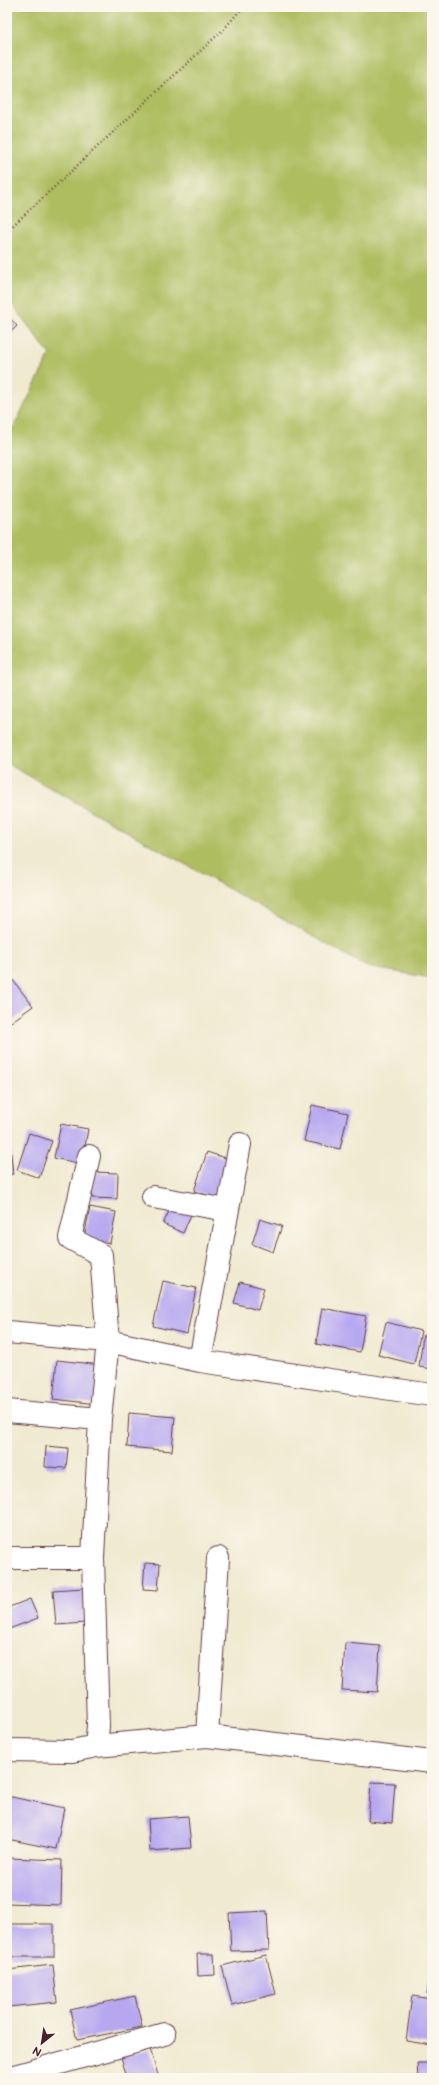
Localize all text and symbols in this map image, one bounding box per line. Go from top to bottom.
north arrow [22,2023,62,2063]
text: N [30,2044,44,2059]

